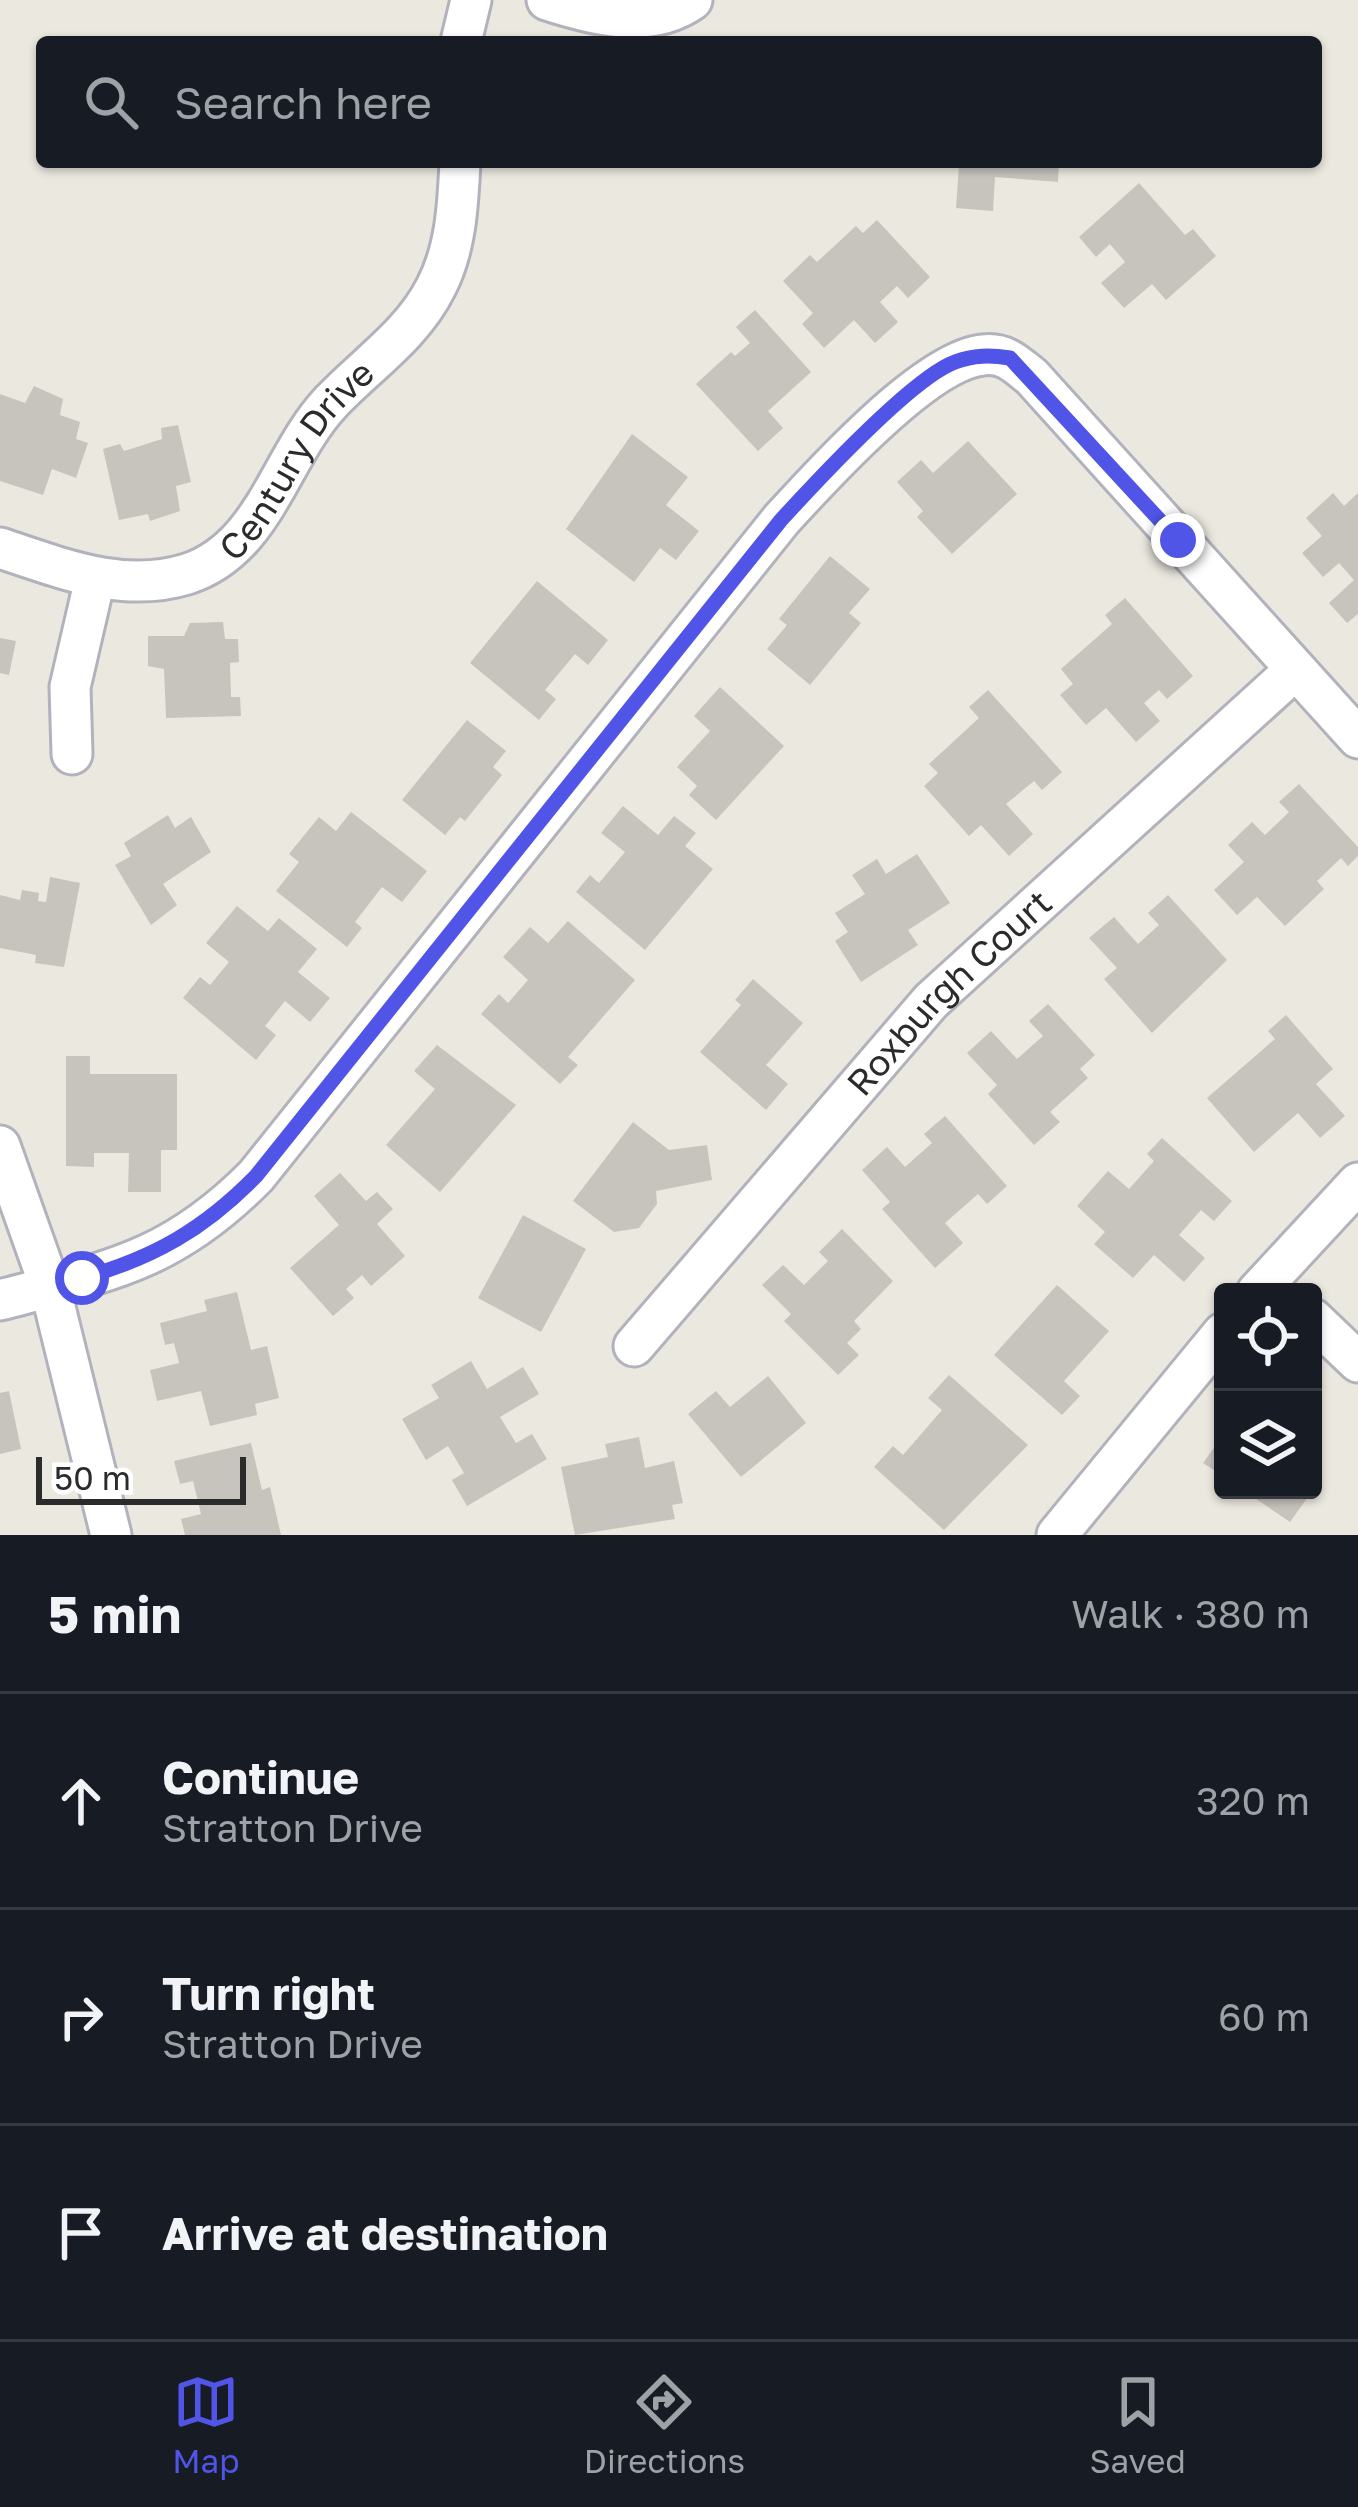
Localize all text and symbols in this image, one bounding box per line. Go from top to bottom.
search box [36,36,1322,168]
icon: search [78,69,144,135]
text: Search here [174,75,432,129]
street label: Century Drive [210,351,382,569]
route end [1151,513,1205,567]
street label: Roxburgh Court [838,880,1060,1104]
route start [55,1251,109,1305]
map controls [1214,1283,1322,1499]
button: locate [1214,1283,1322,1391]
button: layers [1214,1391,1322,1499]
scale bar [36,1451,246,1504]
text: 50 m [54,1458,131,1497]
text: 5 min [48,1583,181,1644]
text: Walk · 380 m [1071,1590,1310,1637]
text: Continue [162,1750,359,1804]
icon: ahead [48,1768,114,1834]
text: 320 m [1196,1777,1310,1824]
text: Stratton Drive [162,1804,423,1851]
text: Turn right [162,1966,375,2020]
icon: right [48,1984,114,2050]
text: 60 m [1218,1993,1310,2040]
text: Stratton Drive [162,2020,423,2067]
icon: arrive [48,2200,114,2266]
text: Arrive at destination [162,2206,608,2260]
tab: Map [172,2369,240,2480]
tab: Directions [584,2369,745,2480]
tab: Saved [1089,2369,1186,2480]

